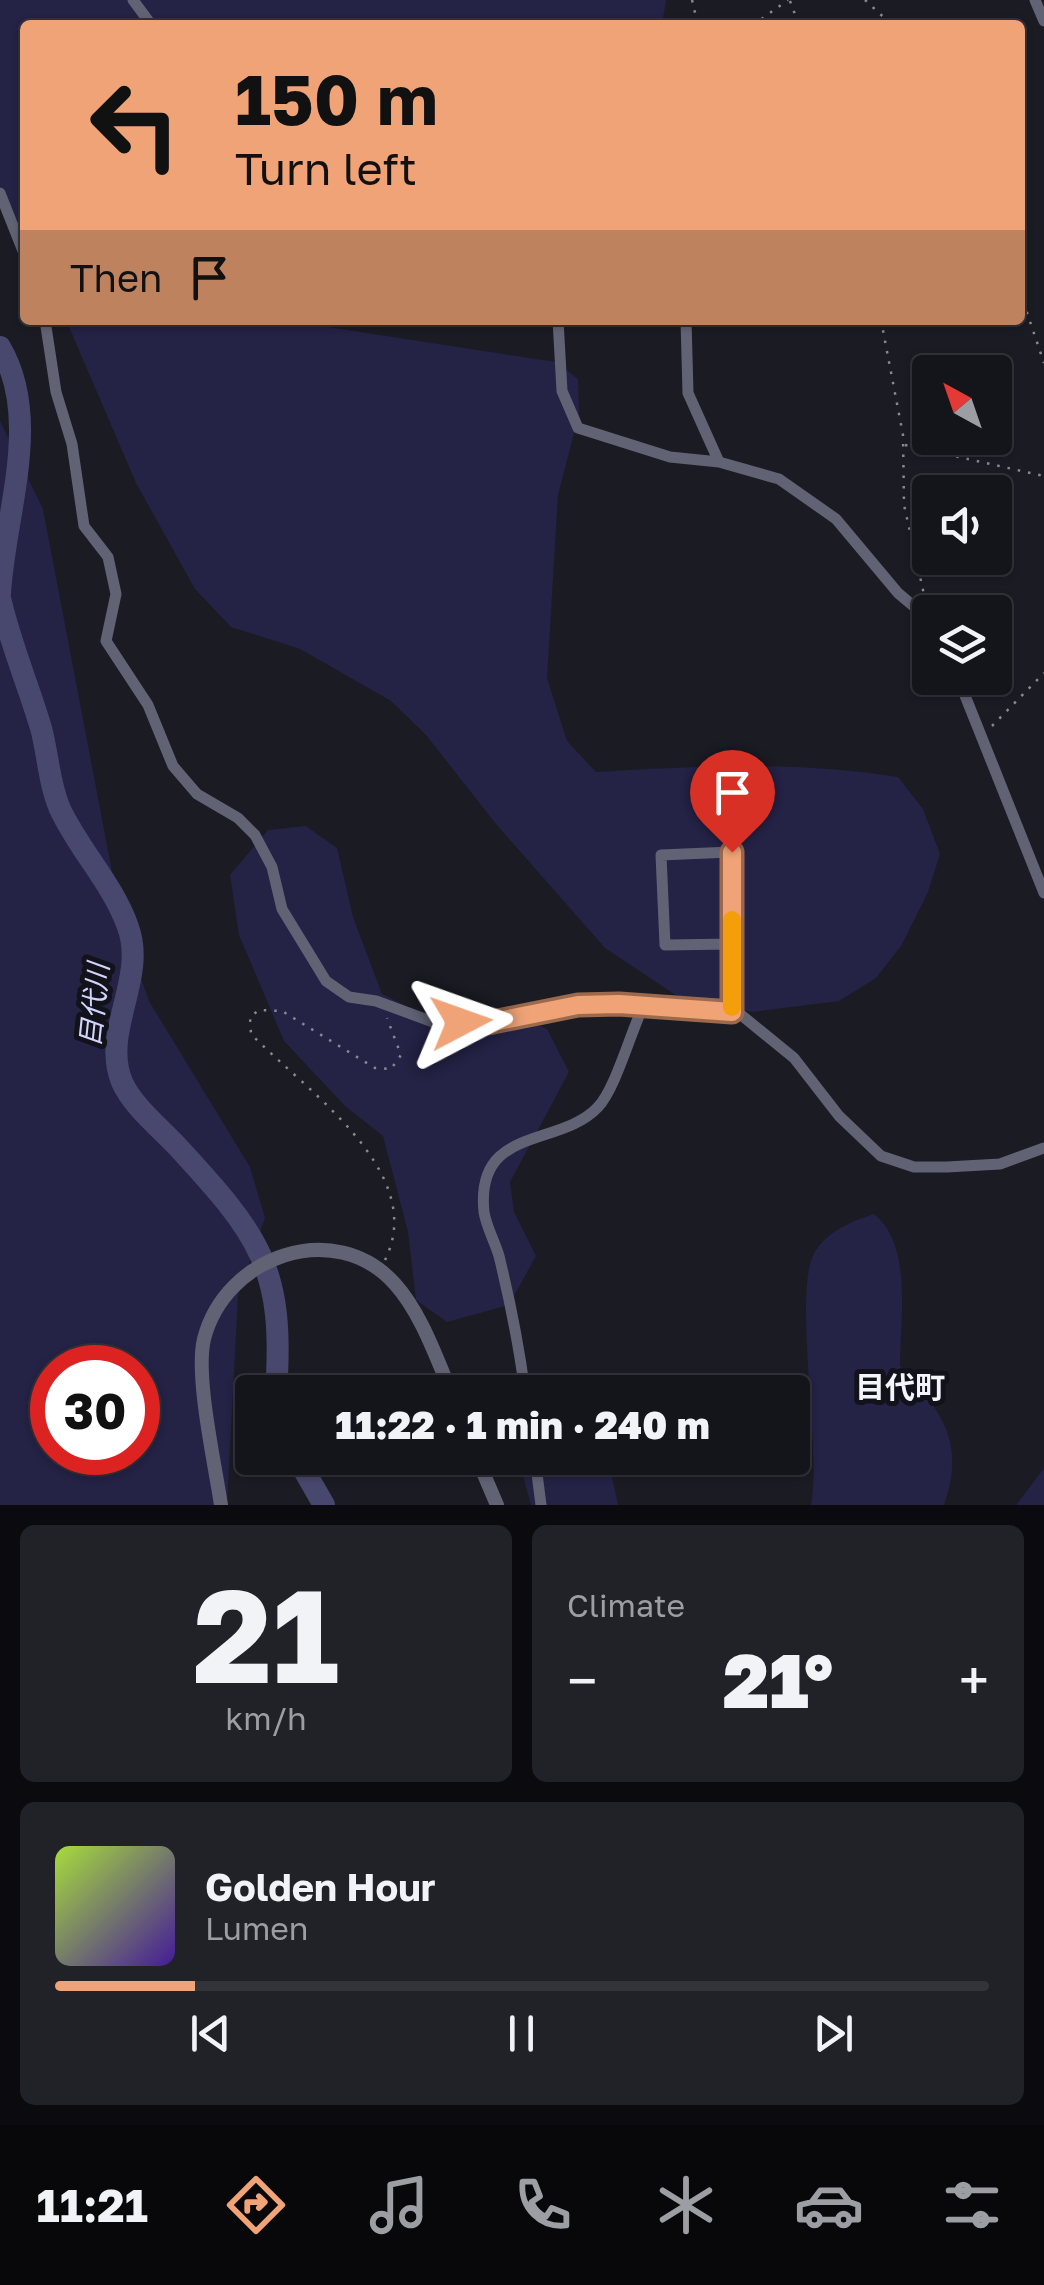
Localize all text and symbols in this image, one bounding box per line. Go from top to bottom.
text: 150 m [235,56,438,140]
icon: left [70,60,200,190]
text: Turn left [235,141,417,195]
icon: arrive [182,250,237,305]
text: Then [70,255,162,300]
north arrow [912,355,1012,455]
map controls [912,355,1012,695]
button: sound [912,475,1012,575]
button: layers [912,595,1012,695]
pin [690,750,775,853]
icon: arrive [705,765,760,820]
water label: 目代川 [73,958,115,1048]
position arrow [409,970,513,1074]
speed limit sign: 30 [30,1345,160,1475]
district label: 目代町 [855,1369,945,1405]
text: 11:22 · 1 min · 240 m [335,1402,710,1447]
text: 21 [193,1556,339,1712]
text: Climate [567,1586,685,1624]
text: 21° [723,1634,833,1725]
text: − [567,1647,597,1713]
text: + [959,1647,989,1713]
text: km/h [225,1699,307,1737]
text: Golden Hour [205,1864,436,1909]
text: Lumen [205,1909,309,1947]
icon: previous [183,2006,238,2061]
icon: pause [494,2006,549,2061]
icon: next [806,2006,861,2061]
icon: directions [221,2170,291,2240]
icon: music [364,2170,434,2240]
icon: phone [508,2170,578,2240]
icon: climate [651,2170,721,2240]
icon: car [794,2170,864,2240]
icon: filters [937,2170,1007,2240]
text: 11:21 [37,2178,148,2232]

